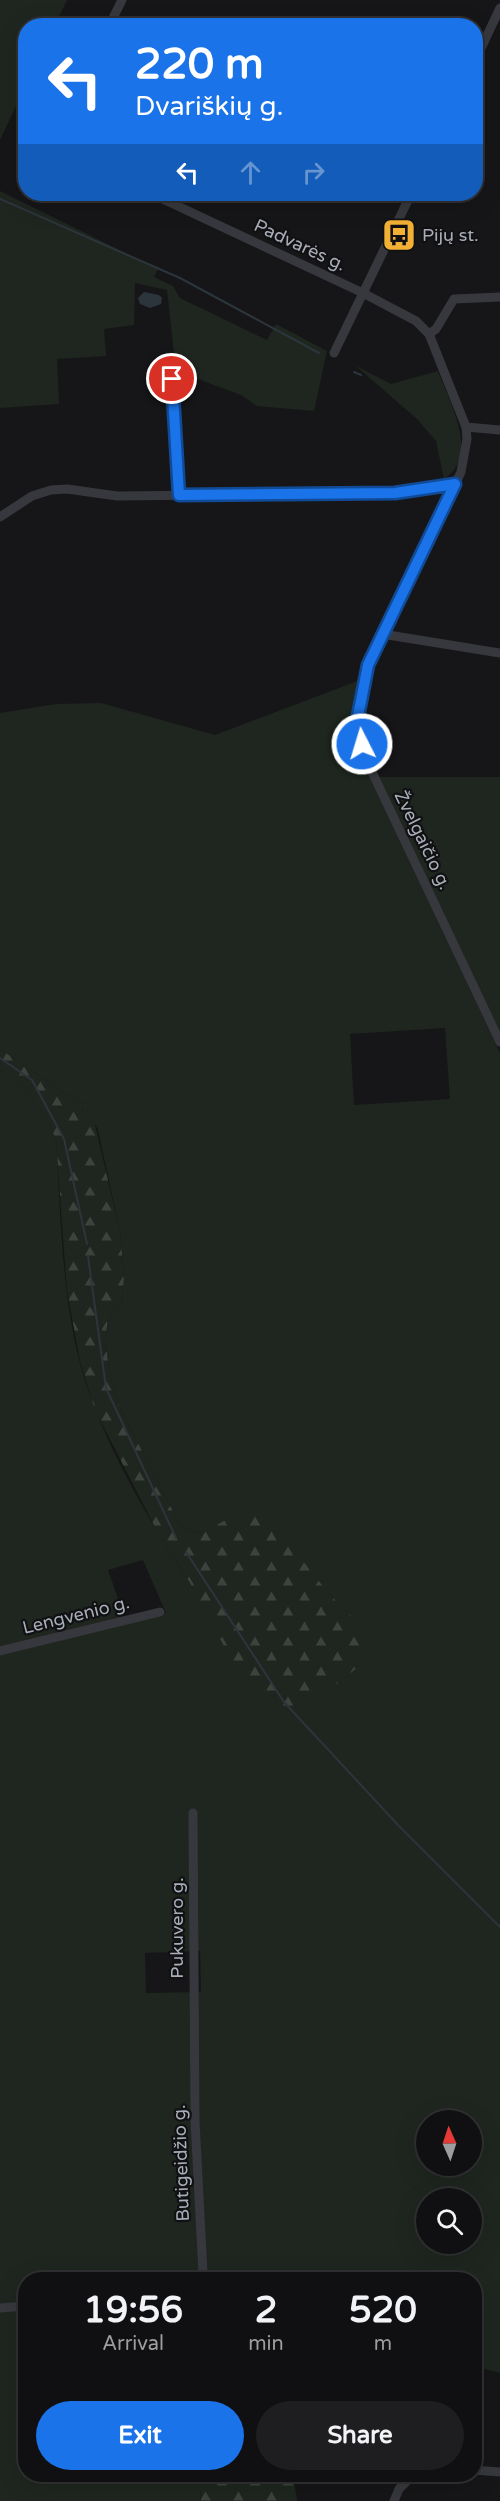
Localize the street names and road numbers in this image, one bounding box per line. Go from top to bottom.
street label: Padvarės g. [251,214,349,276]
street label: Žvelgaičio g. [390,787,456,893]
street label: Lengvenio g. [20,1591,132,1639]
street label: Pukuvero g. [166,1877,188,1979]
street label: Butigeidžio g. [168,2104,194,2222]

